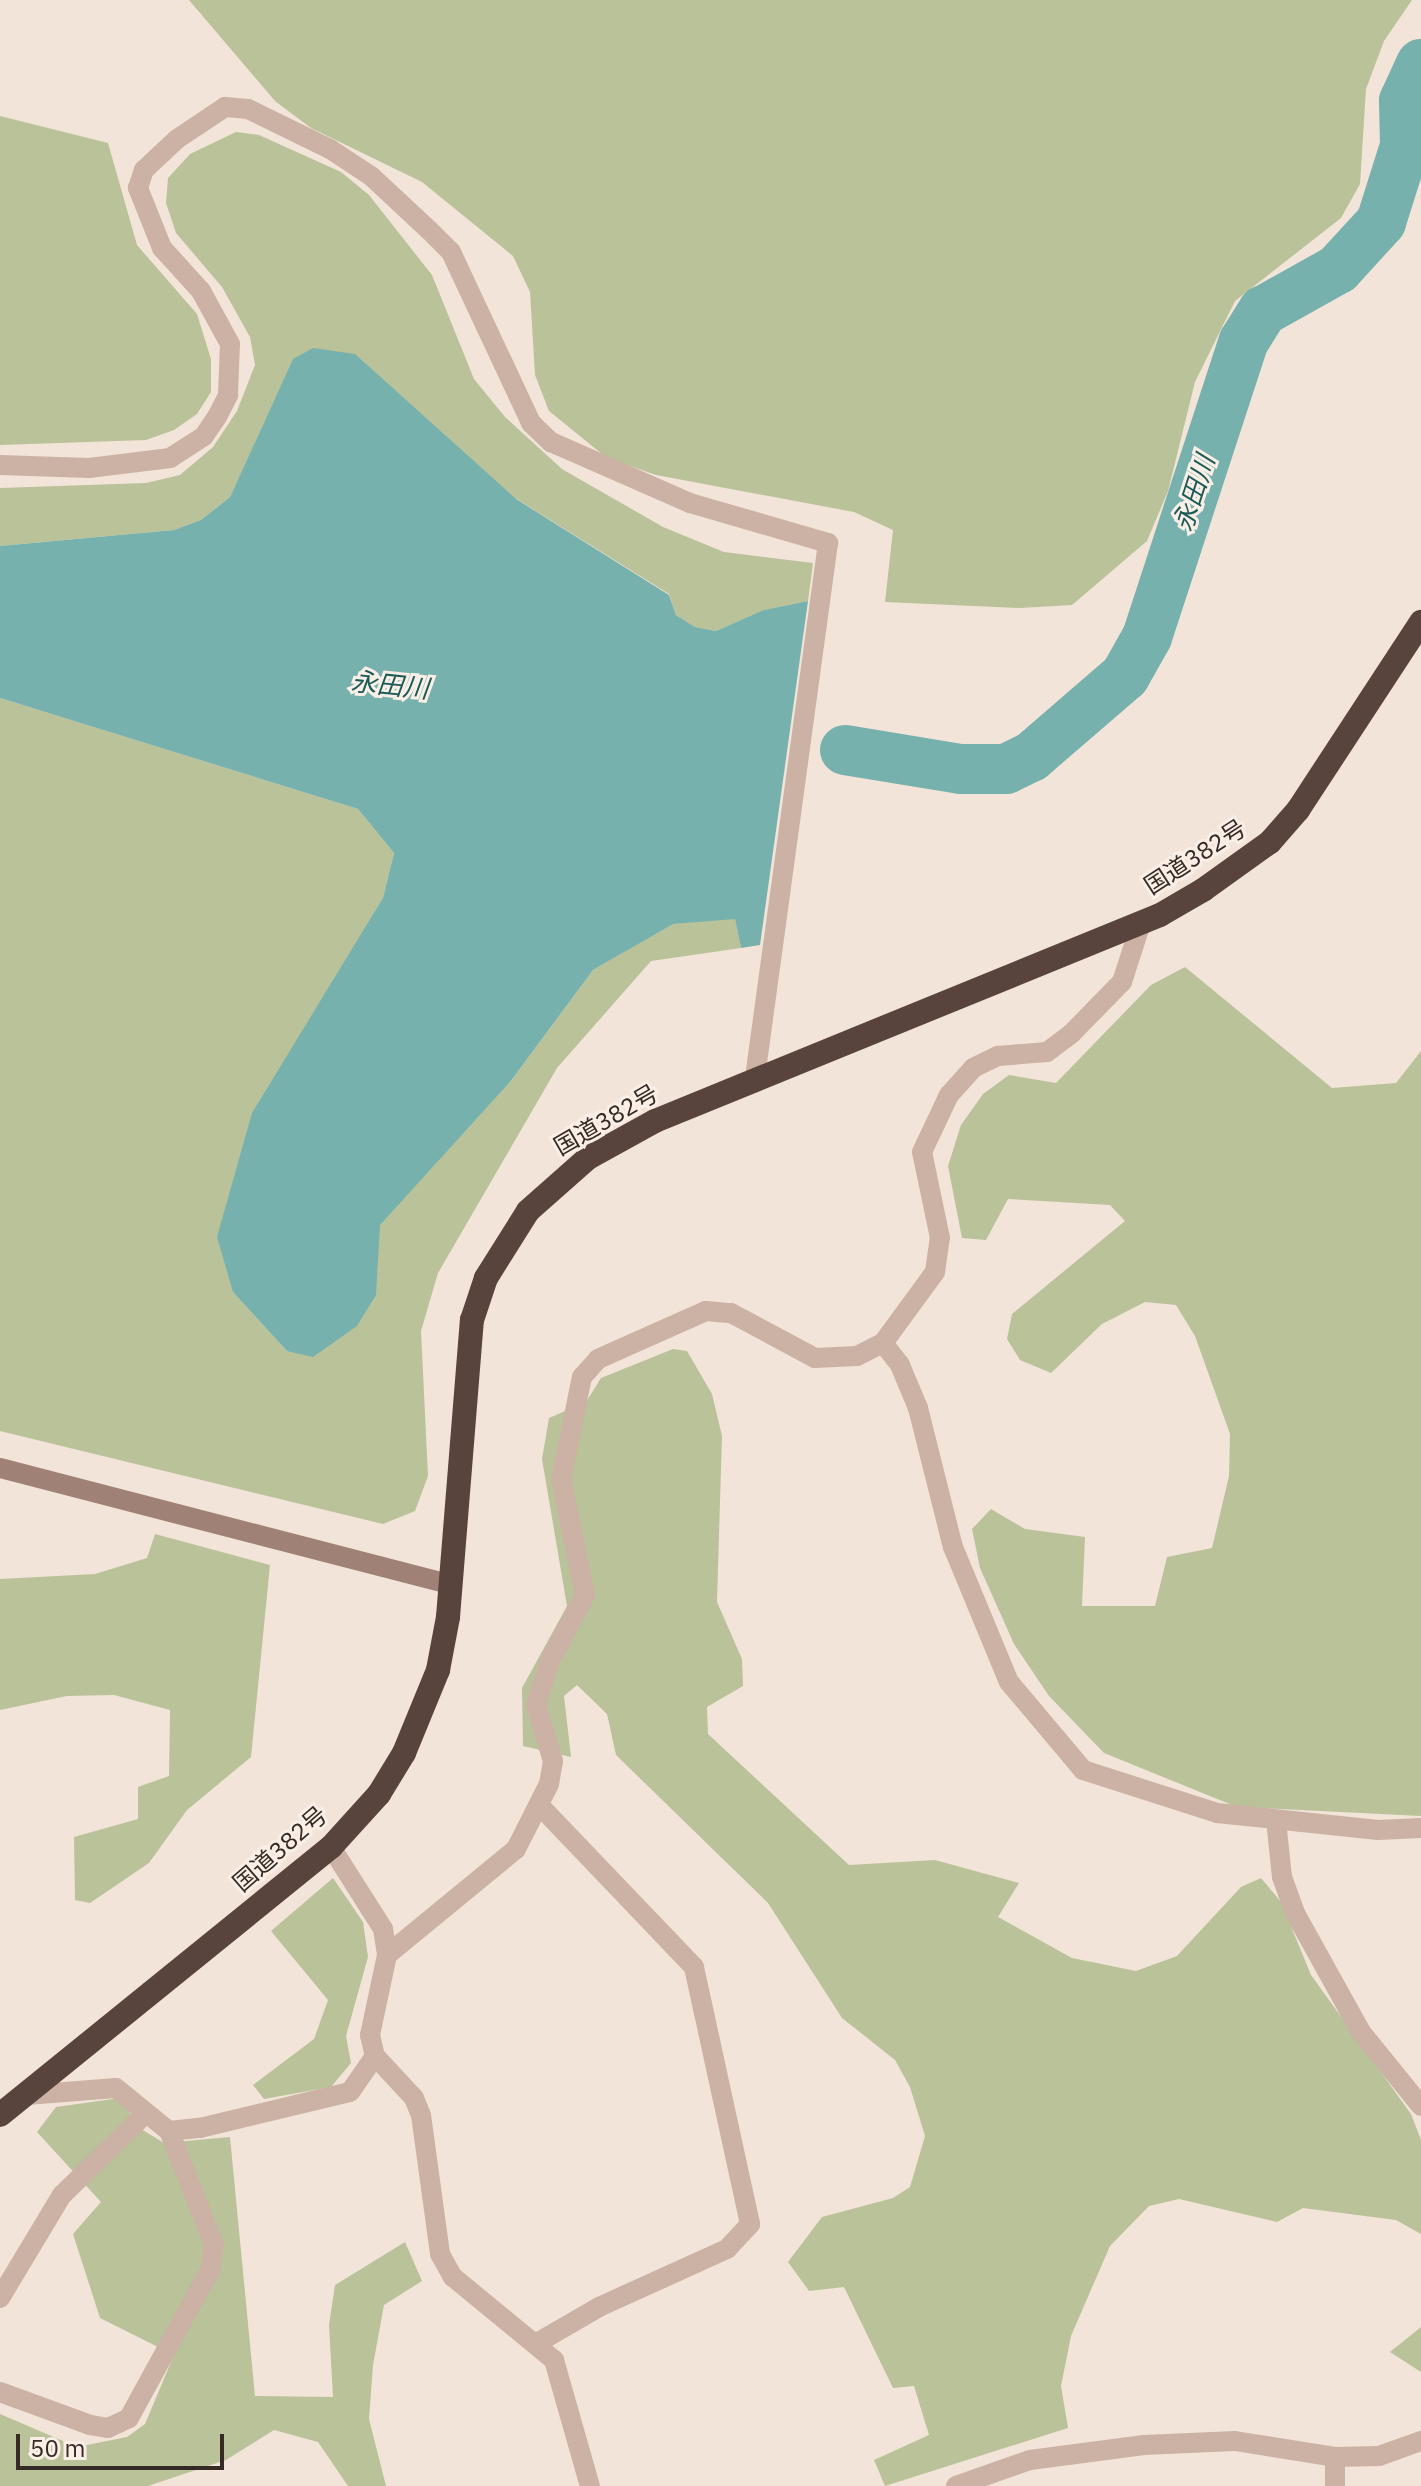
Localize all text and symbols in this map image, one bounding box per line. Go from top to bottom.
water label: 永田川 [1167,451,1221,535]
water label: 永田川 [350,665,430,705]
street label: 国道382号 [1139,814,1251,900]
street label: 国道382号 [549,1079,663,1161]
street label: 国道382号 [227,1800,333,1898]
scale bar [20,2418,228,2468]
text: 50 m [30,2432,85,2464]

